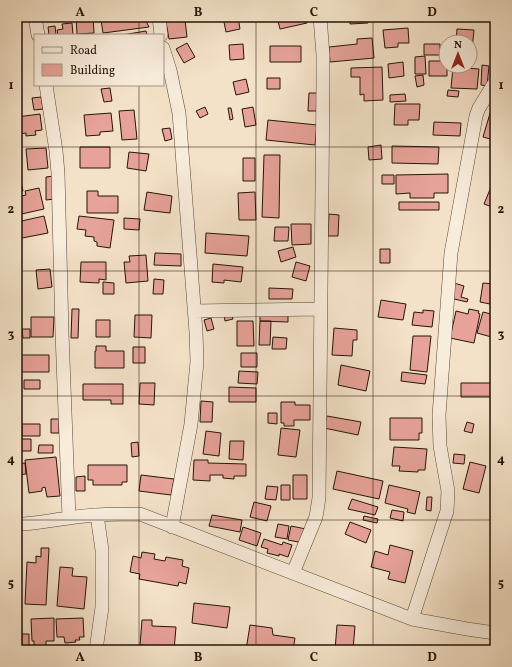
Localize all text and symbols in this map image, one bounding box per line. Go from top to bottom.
text: A [75,4,85,22]
text: B [194,4,203,22]
text: C [310,4,318,22]
text: D [427,4,437,22]
legend [34,34,164,86]
north arrow [438,34,478,74]
text: N [454,38,462,53]
text: Road [70,43,97,59]
text: Building [70,63,115,79]
text: 1 [8,77,14,95]
text: 1 [498,77,504,95]
text: 2 [8,201,15,219]
text: 2 [498,201,505,219]
text: 3 [8,326,15,344]
text: 3 [498,326,505,344]
text: 4 [7,451,15,469]
text: 4 [497,451,505,469]
text: 5 [8,575,14,593]
text: 5 [498,575,504,593]
text: A [75,649,85,667]
text: B [194,649,203,667]
text: C [310,649,318,667]
text: D [427,649,437,667]

